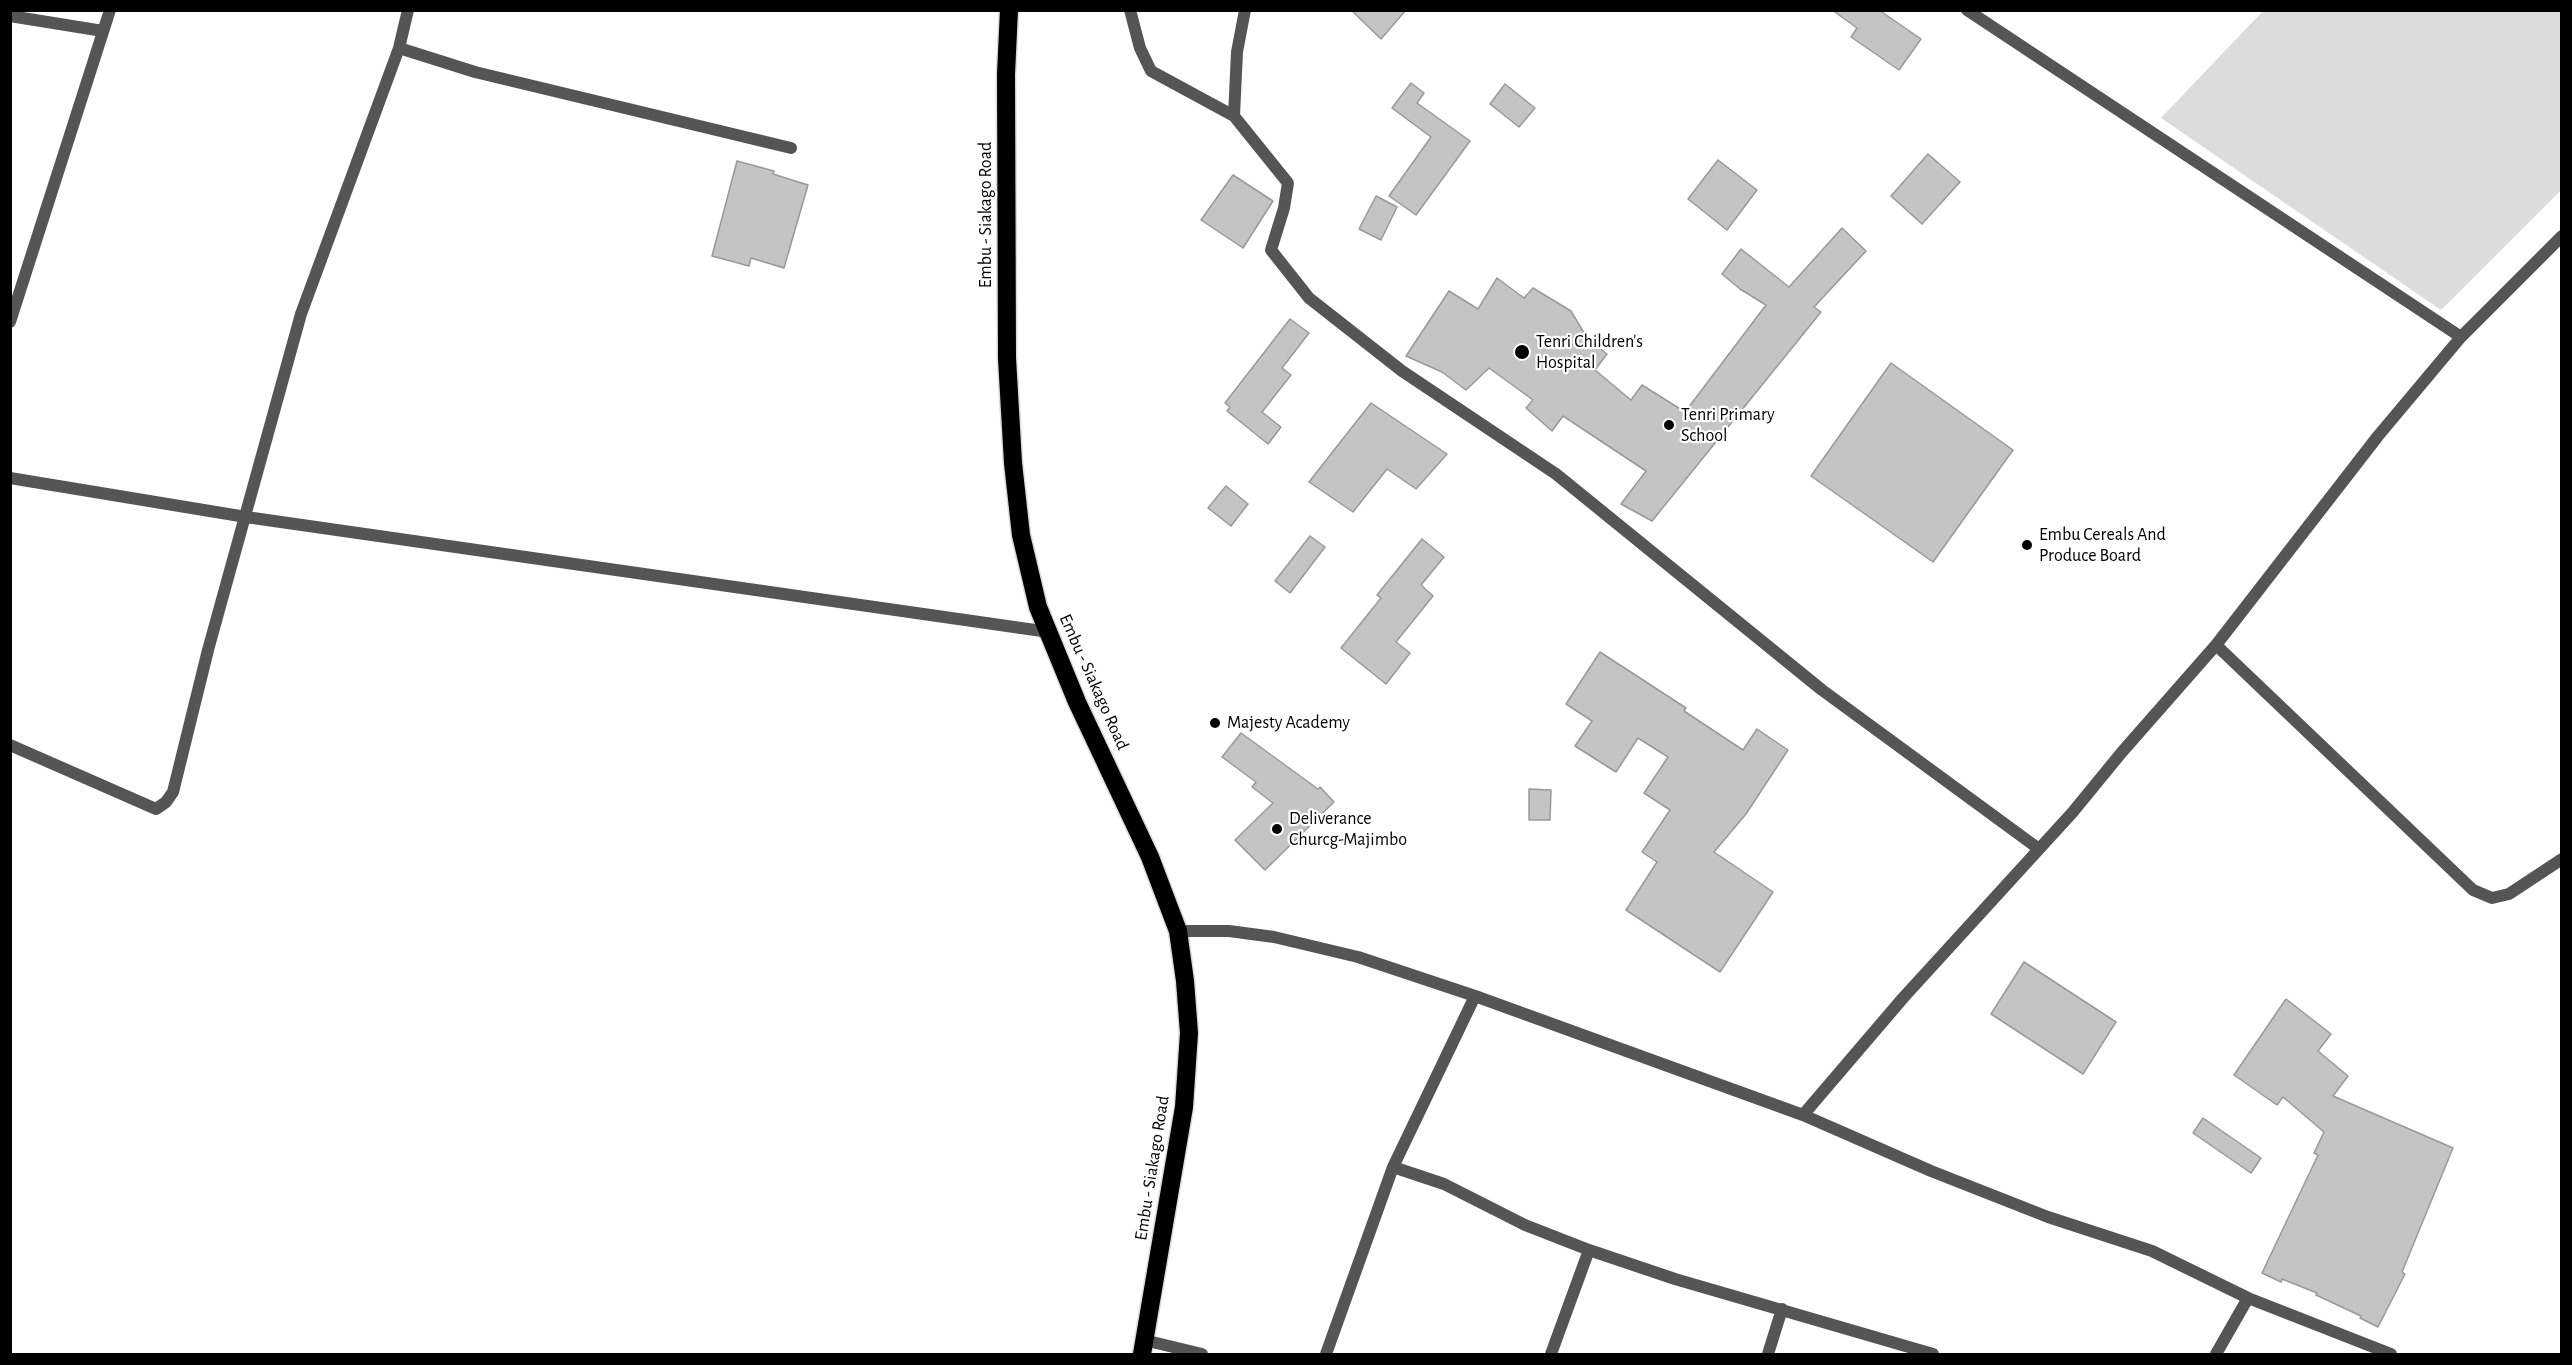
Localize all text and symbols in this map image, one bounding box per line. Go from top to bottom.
street label: Embu - Siakago Road [975,142,997,288]
place label: Tenri Children's Hospital [1536,331,1643,374]
marker: Tenri Children's Hospital [1513,343,1531,361]
place label: Tenri Primary School [1681,404,1775,446]
marker: Tenri Primary School [1662,418,1676,432]
place label: Embu Cereals And Produce Board [2039,524,2166,566]
marker: Embu Cereals And Produce Board [2020,538,2034,552]
street label: Embu - Siakago Road [1054,611,1134,753]
place label: Majesty Academy [1227,712,1350,734]
marker: Majesty Academy [1208,716,1222,730]
place label: Deliverance Churcg-Majimbo [1289,808,1407,850]
marker: Deliverance Churcg-Majimbo [1270,822,1284,836]
street label: Embu - Siakago Road [1130,1094,1174,1242]

